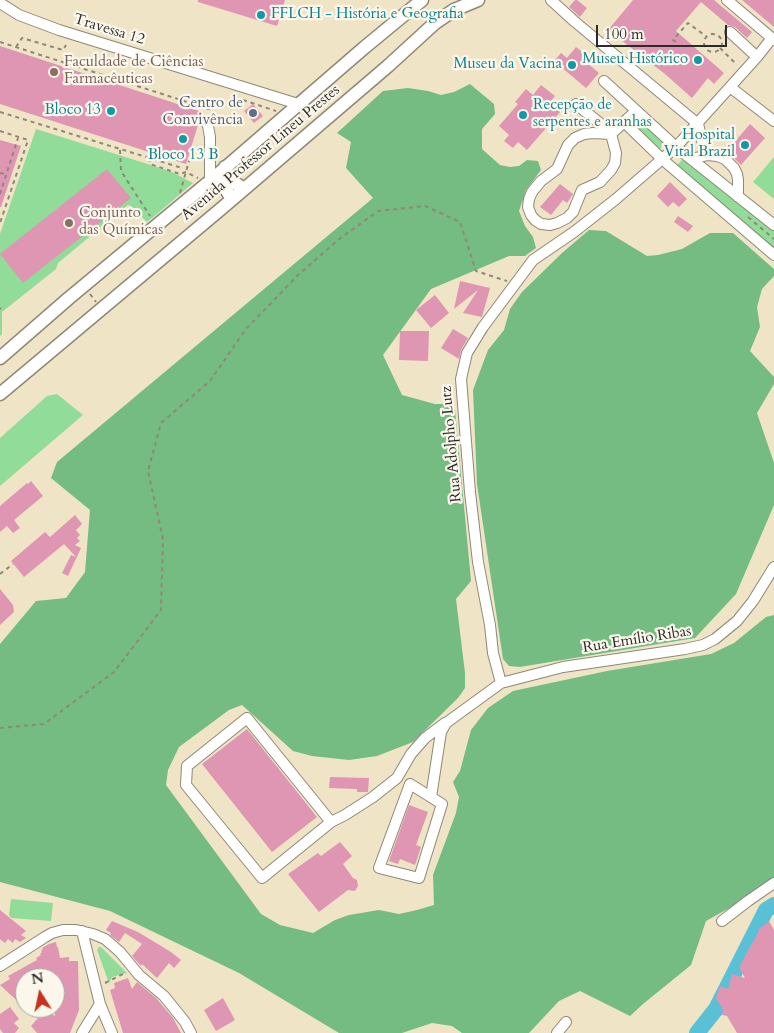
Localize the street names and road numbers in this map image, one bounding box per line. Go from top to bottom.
street label: Travessa 12 [71,11,147,49]
street label: Avenida Professor Lineu Prestes [178,81,344,225]
street label: Rua Adolpho Lutz [438,385,466,503]
street label: Rua Emílio Ribas [581,623,693,657]

